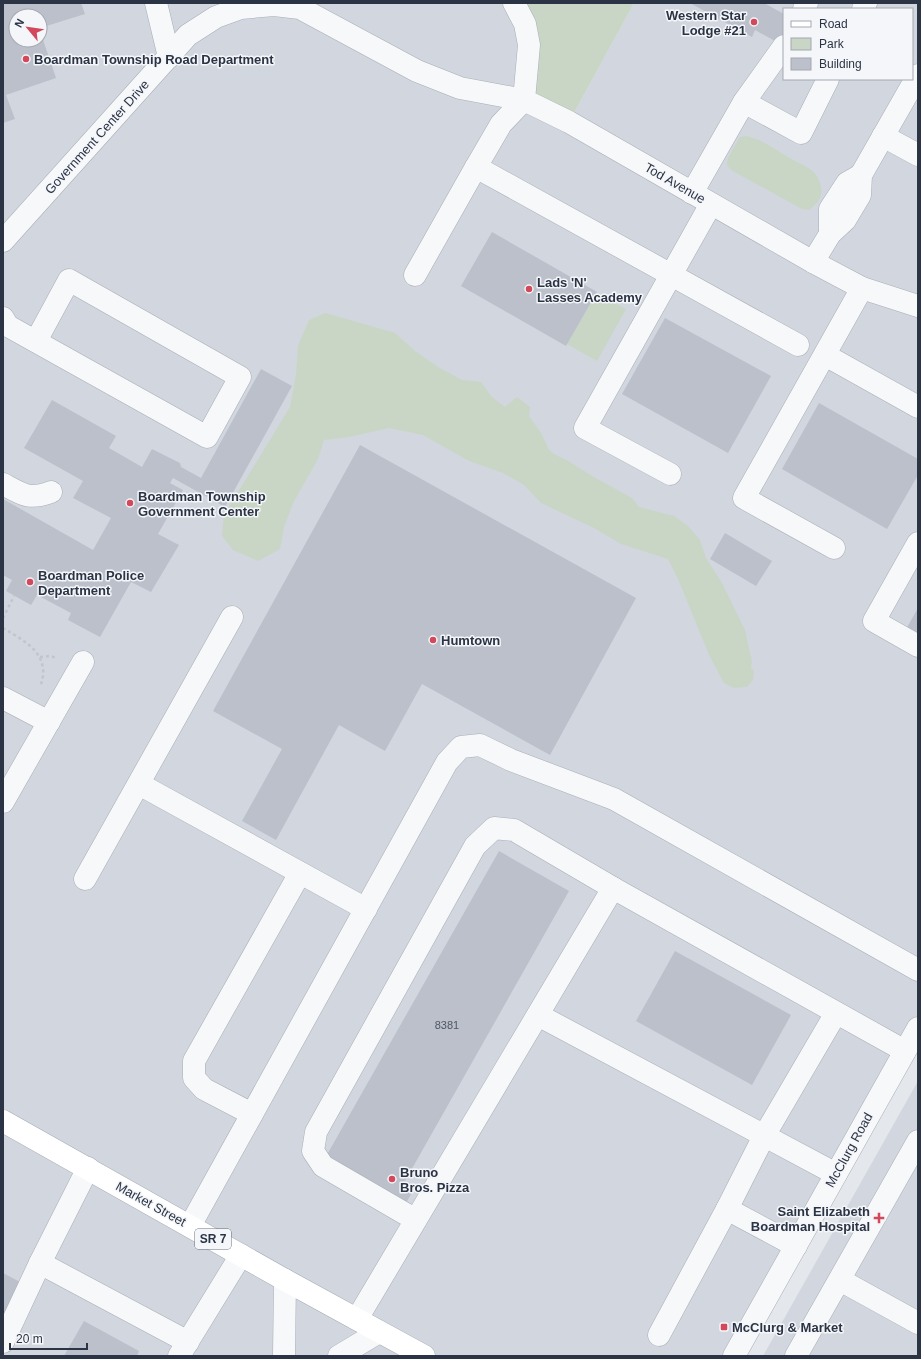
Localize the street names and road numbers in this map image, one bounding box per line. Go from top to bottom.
street label: Government Center Drive [42,77,152,197]
street label: Tod Avenue [642,160,708,206]
street label: McClurg Road [822,1110,876,1190]
street label: Market Street [113,1179,189,1230]
road number: SR 7 [195,1229,231,1249]

